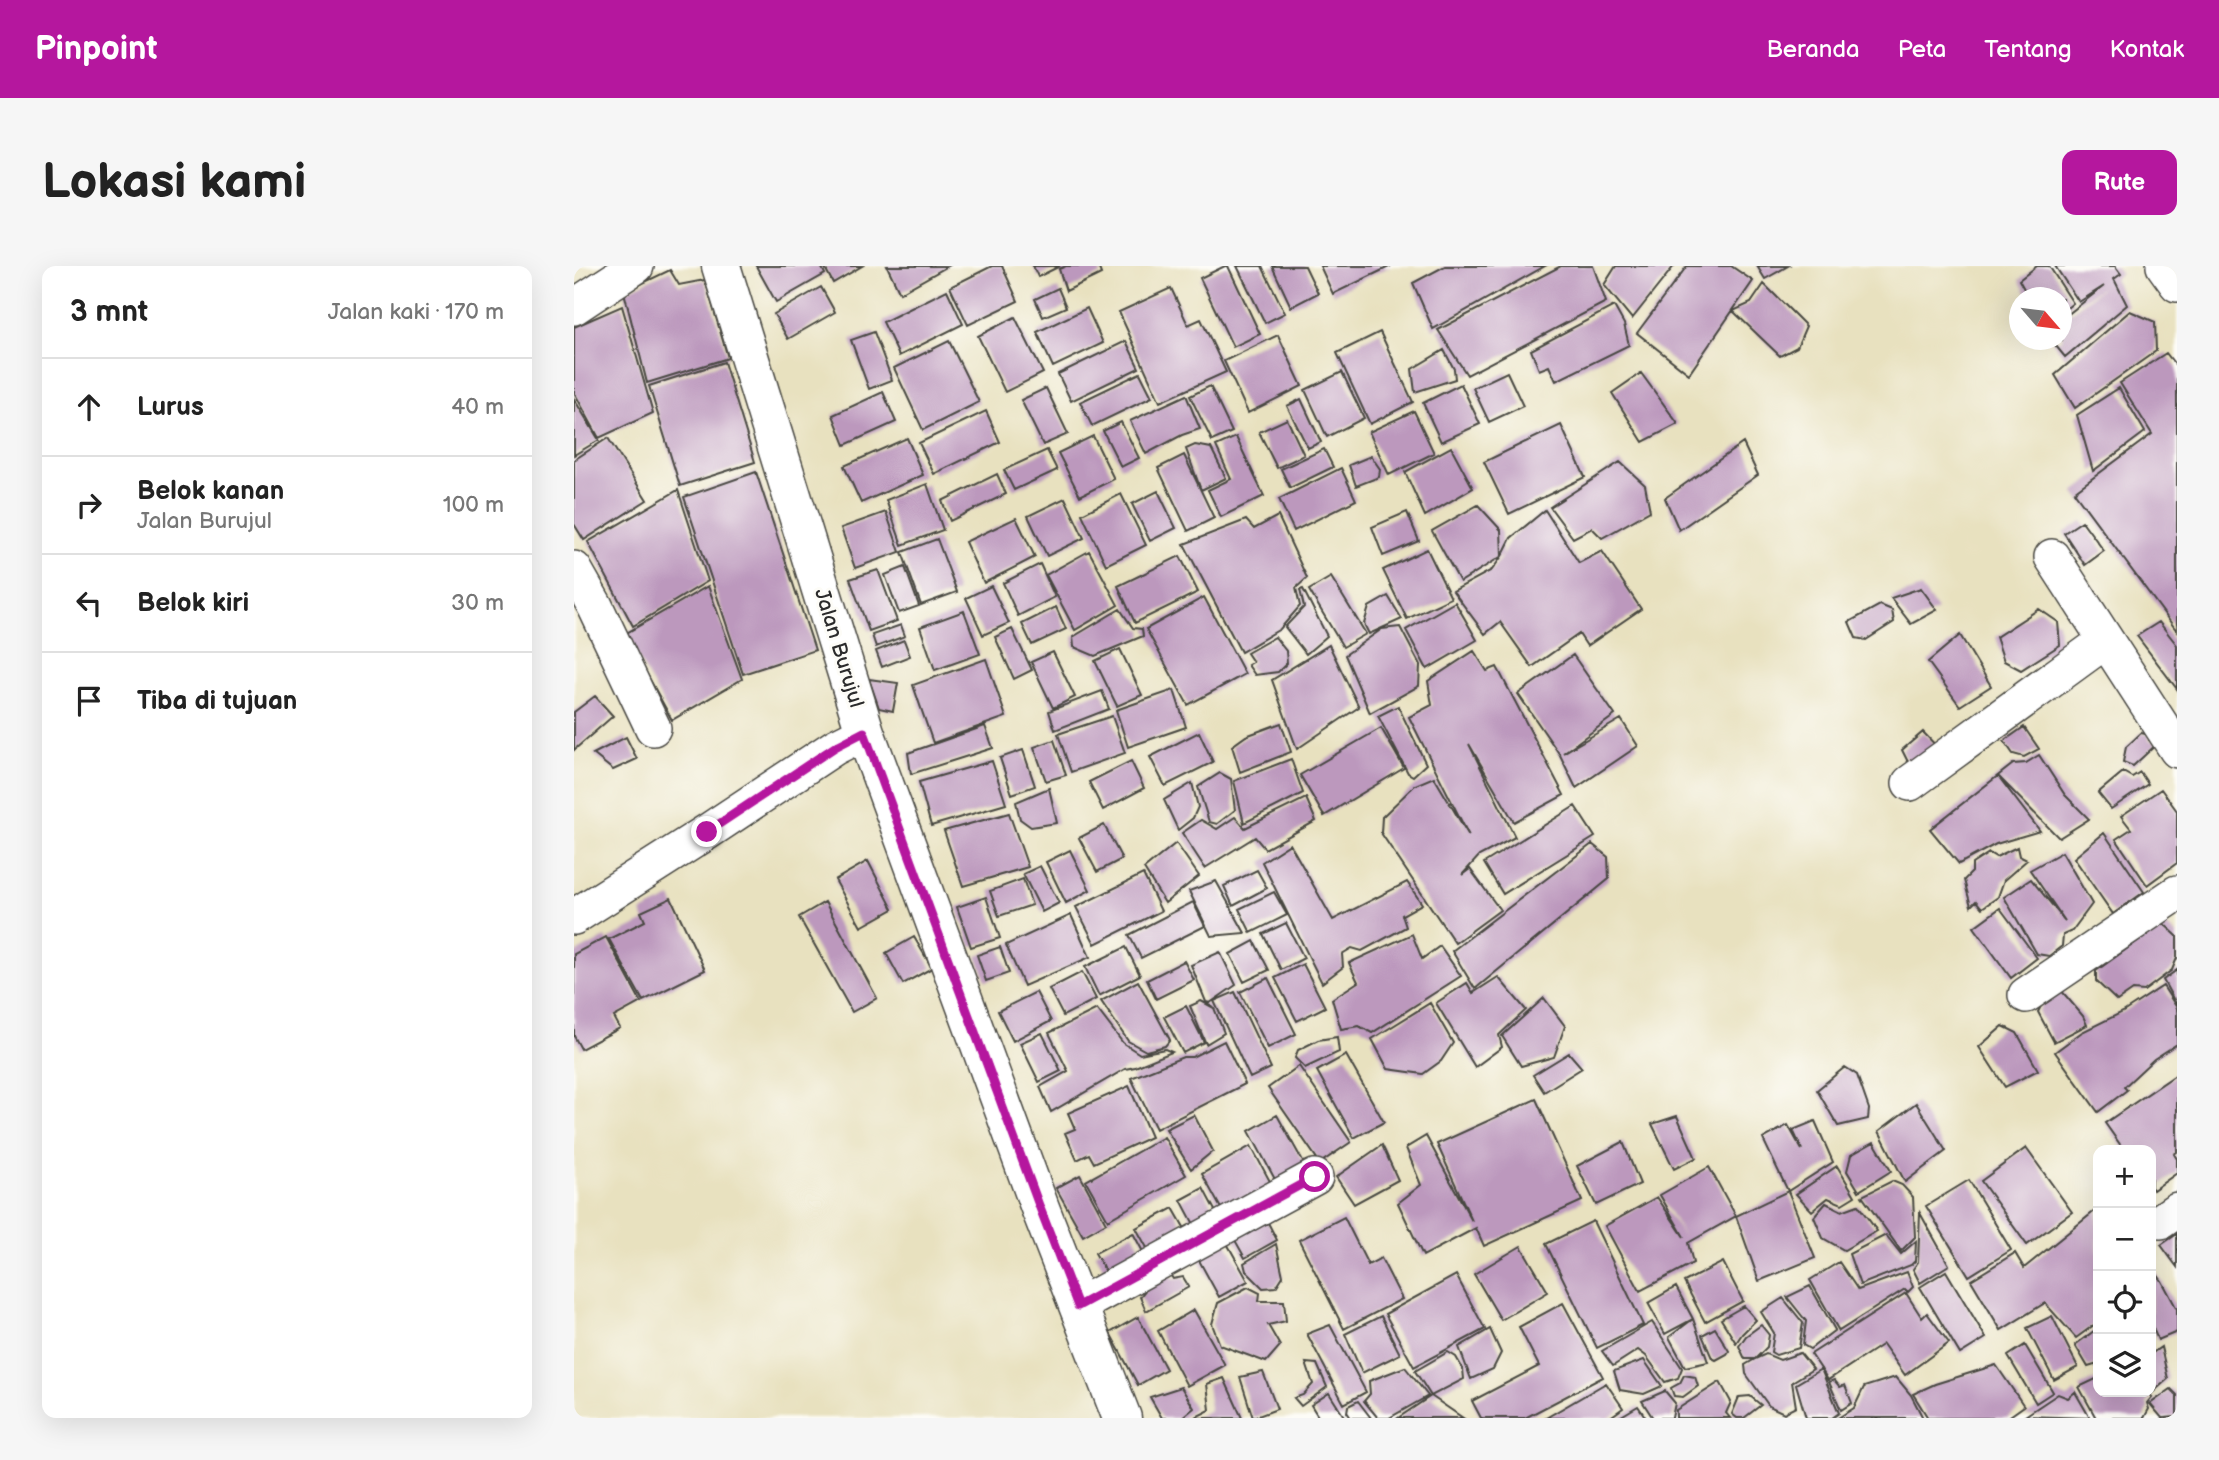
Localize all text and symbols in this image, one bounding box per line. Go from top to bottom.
text: Pinpoint [35,29,157,69]
text: Beranda [1766,35,1860,64]
text: Peta [1898,35,1946,64]
text: Tentang [1984,35,2072,64]
text: Kontak [2110,35,2184,64]
button: Rute [2062,150,2177,215]
text: Lokasi kami [42,153,306,212]
north arrow [2009,287,2072,350]
text: 3 mnt [70,294,148,330]
text: Jalan kaki · 170 m [328,298,504,326]
icon: ahead [70,388,108,426]
text: Lurus [137,392,204,423]
text: 40 m [451,393,504,421]
text: Belok kanan [137,476,284,507]
icon: right [70,486,108,524]
text: 100 m [443,491,504,519]
text: Jalan Burujul [137,507,272,535]
icon: left [70,584,108,622]
street label: Jalan Burujul [809,585,869,711]
text: Belok kiri [137,588,249,619]
text: 30 m [451,589,504,617]
icon: arrive [70,682,108,720]
text: Tiba di tujuan [137,686,297,717]
route end [691,816,722,847]
map controls [2093,1145,2156,1397]
button: + [2093,1145,2156,1208]
route start [1299,1161,1330,1192]
button: − [2093,1208,2156,1271]
button: locate [2093,1271,2156,1334]
button: layers [2093,1334,2156,1397]

